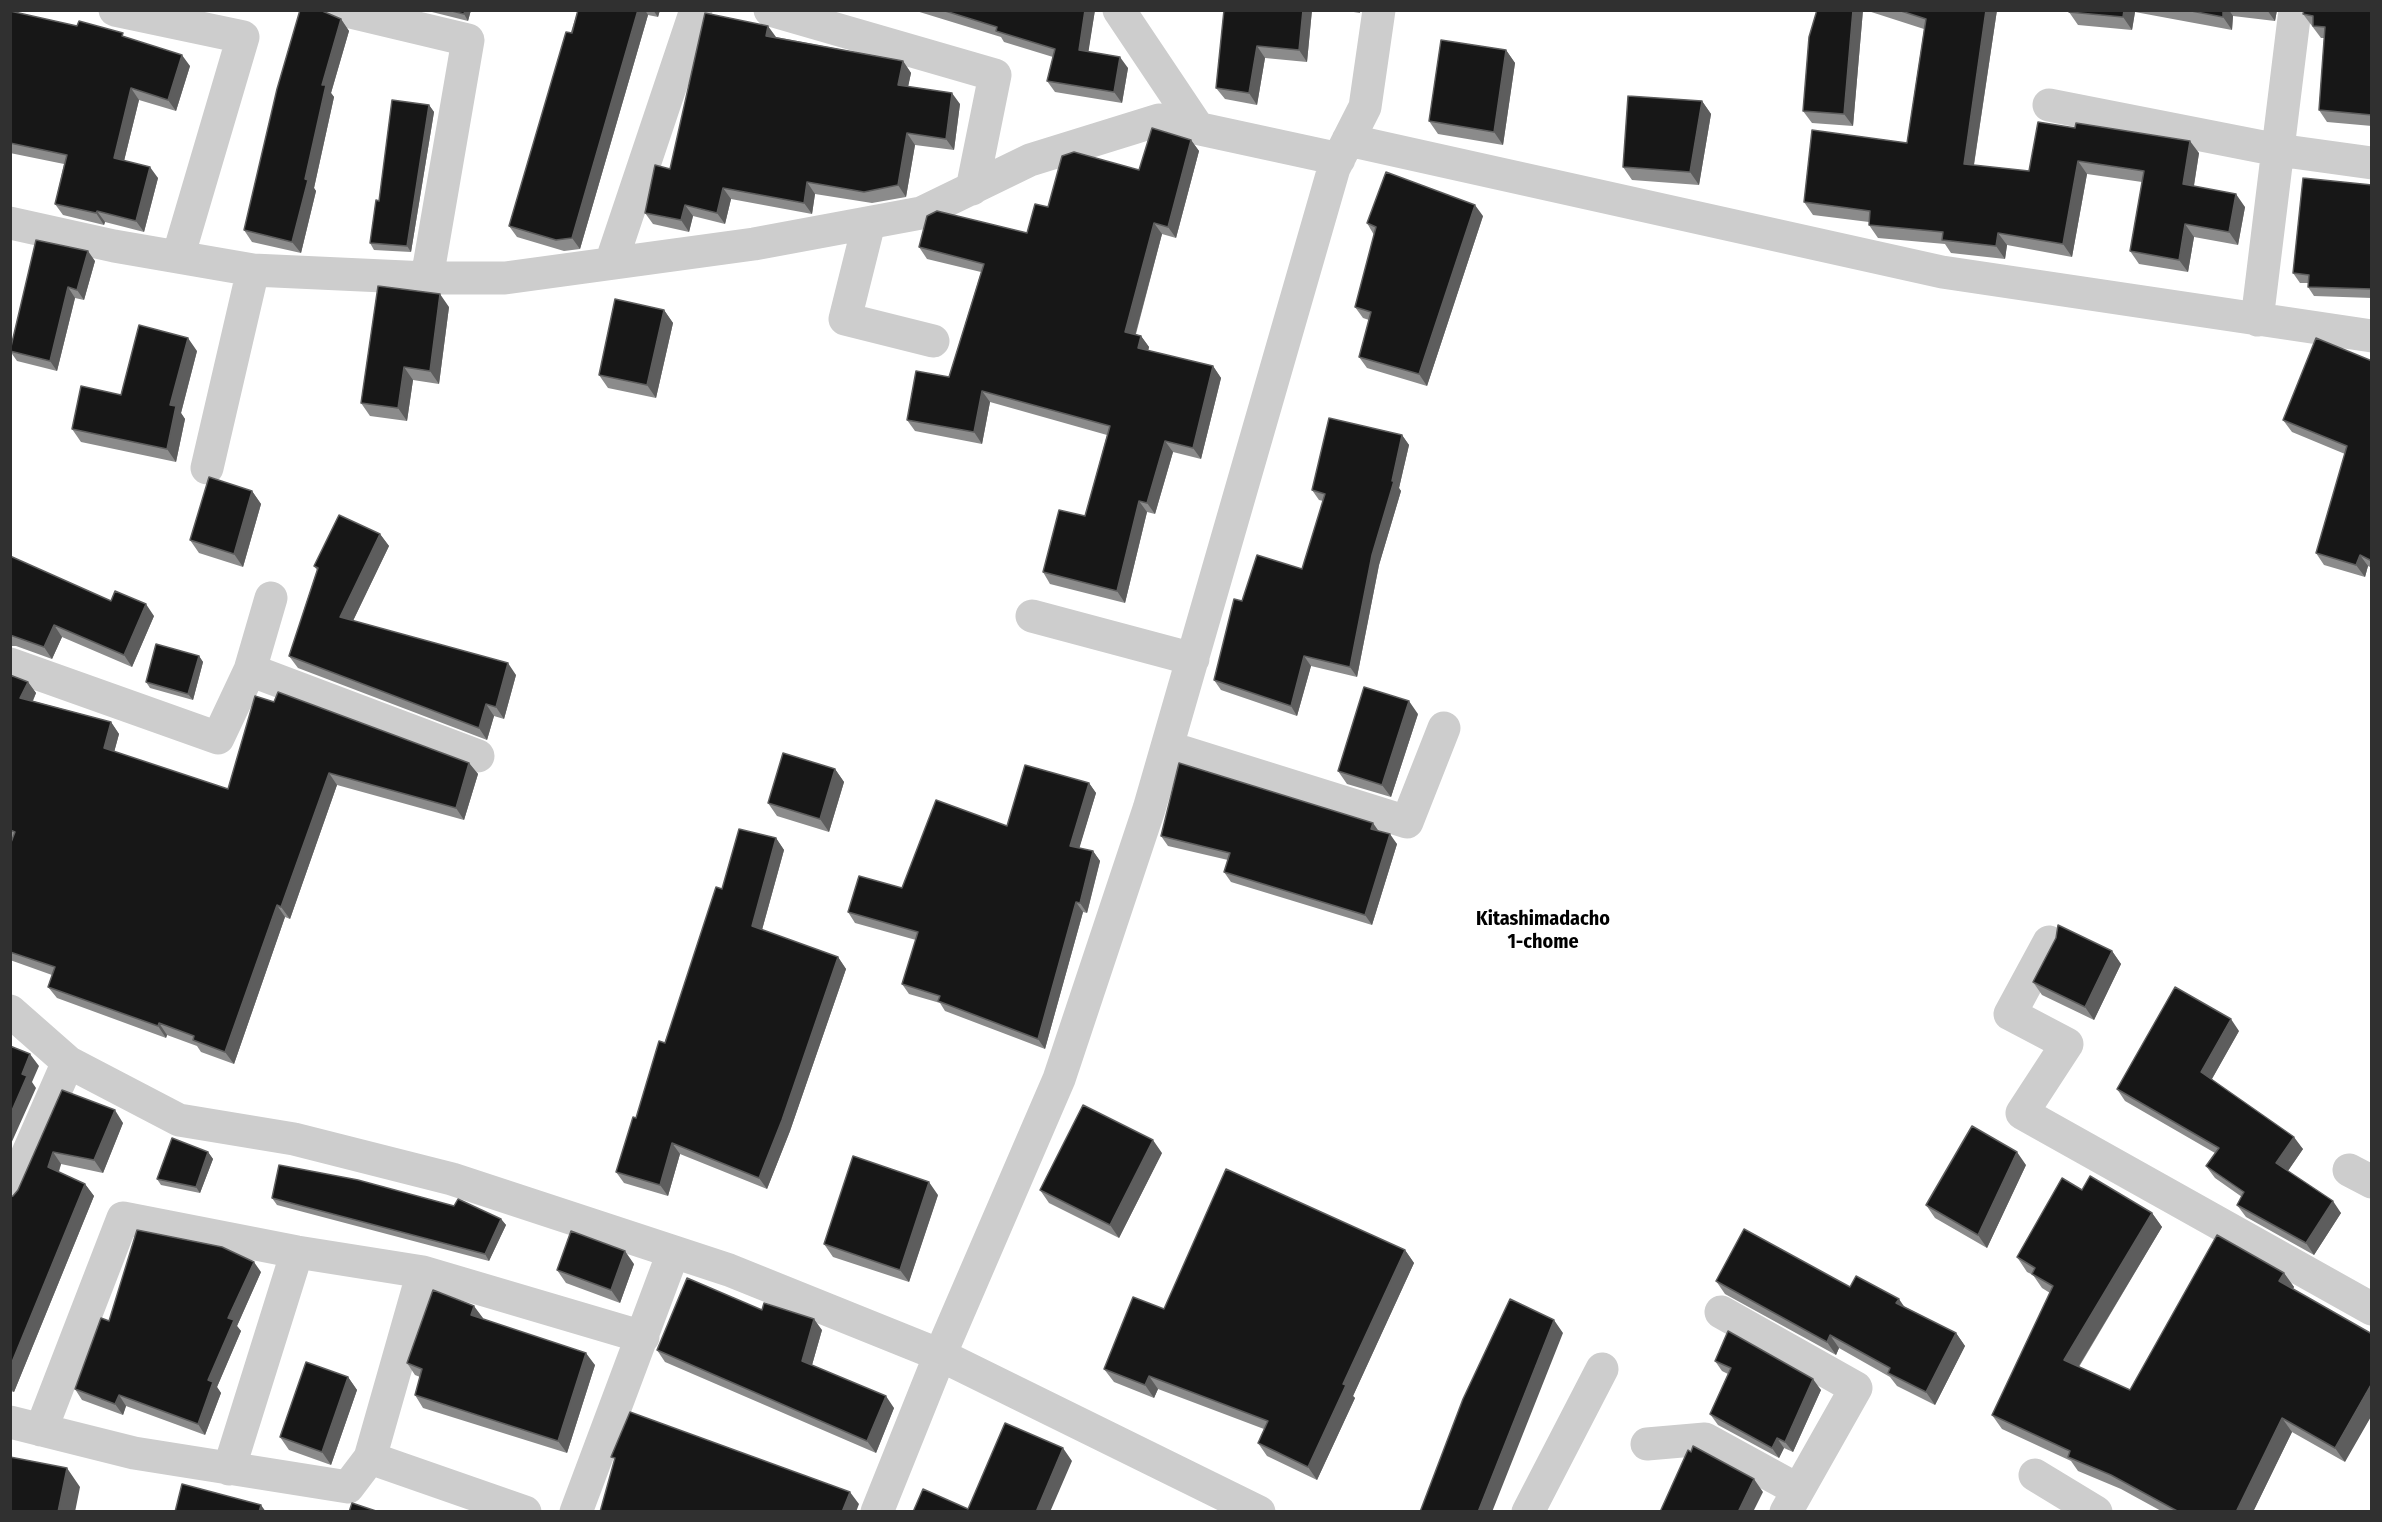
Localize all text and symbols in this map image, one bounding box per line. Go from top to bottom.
district label: Kitashimadacho 1-chome [1476,907,1610,954]

